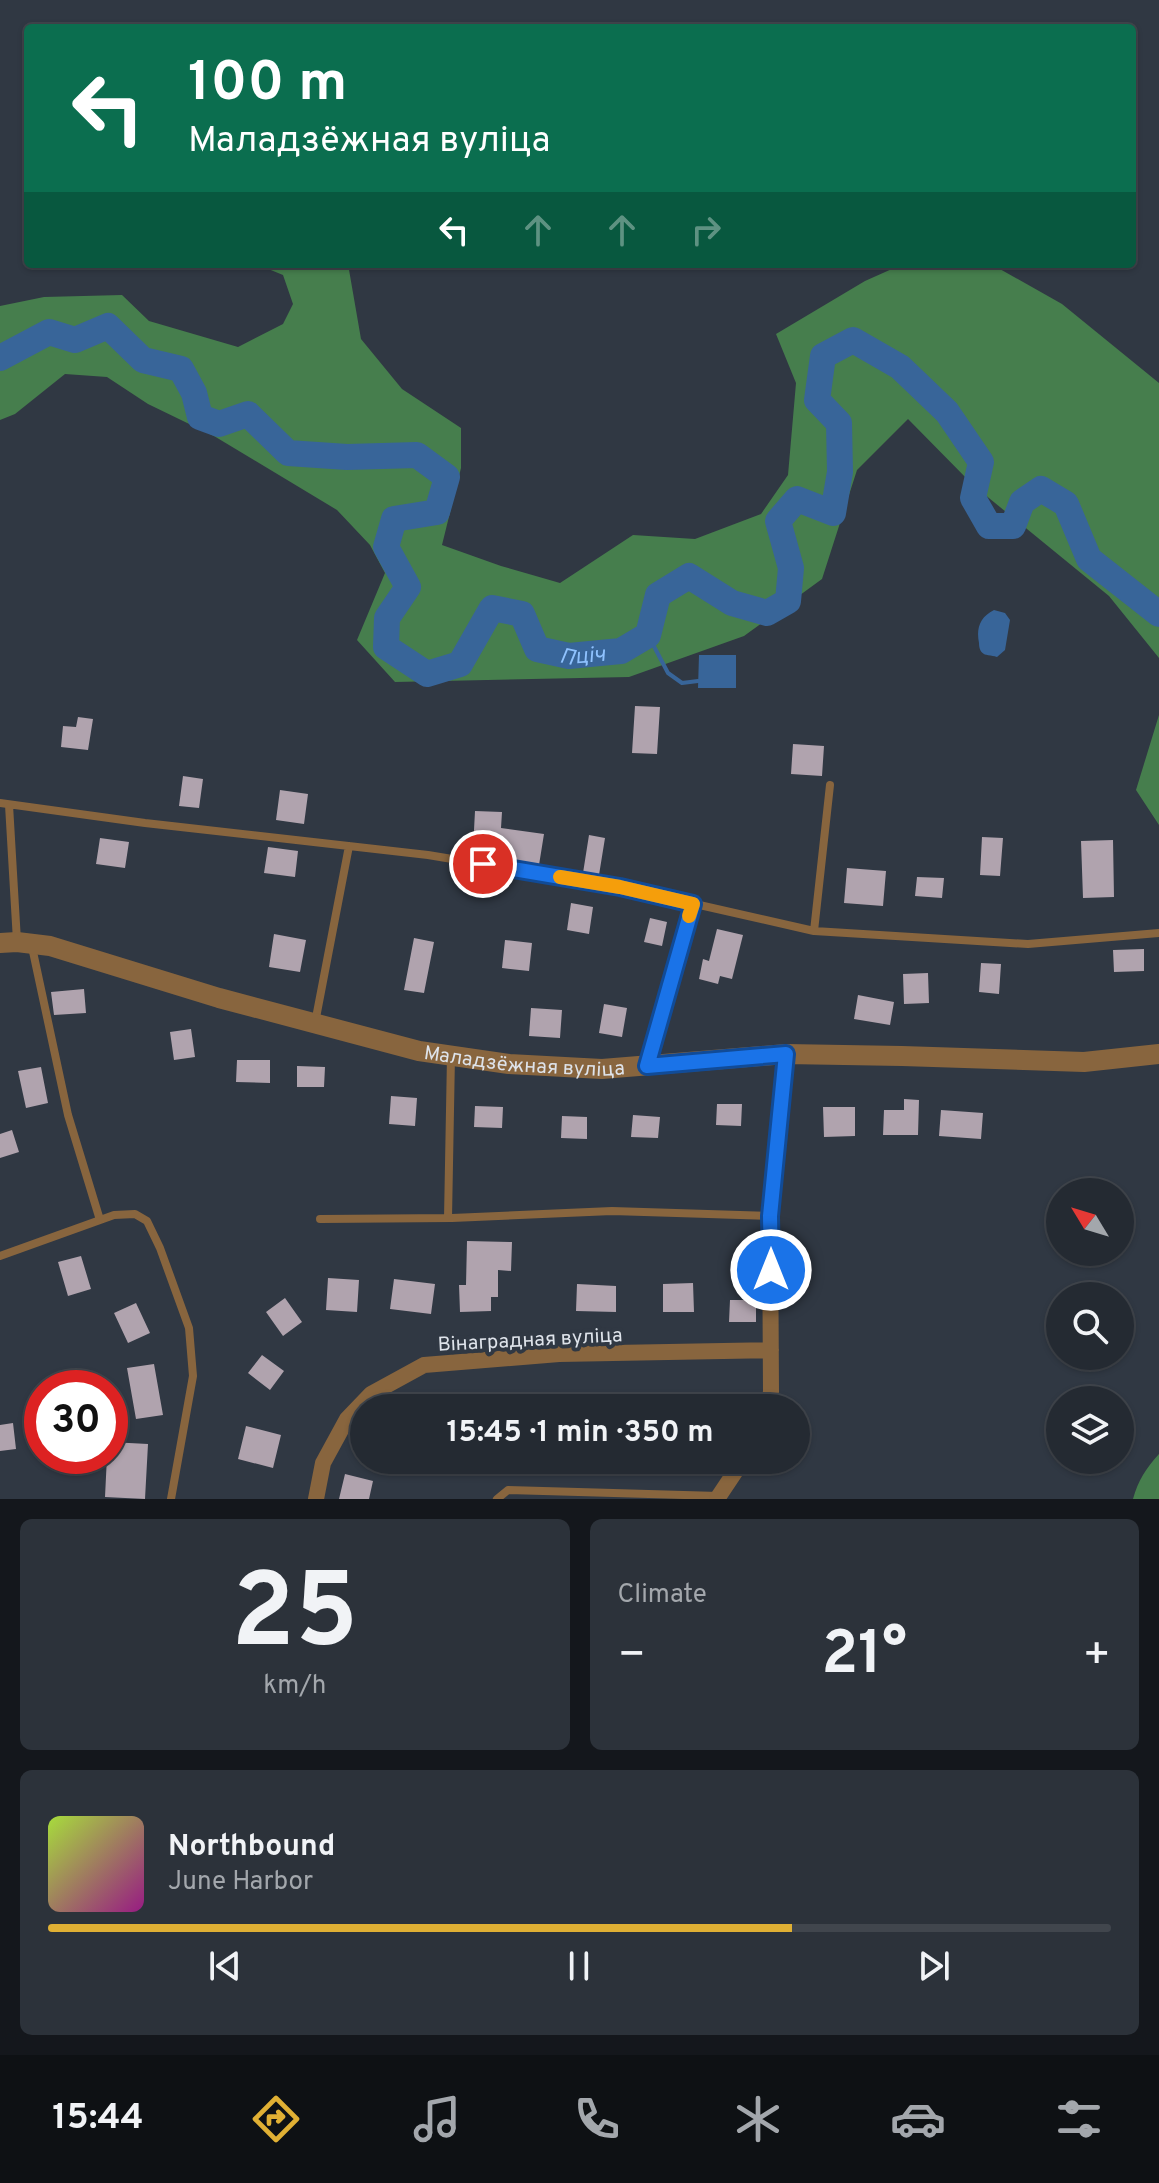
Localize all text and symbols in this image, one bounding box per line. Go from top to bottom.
text: 100 m [188,50,347,120]
icon: left [56,56,160,160]
text: Маладзёжная вуліца [188,119,551,165]
icon: left [432,208,476,252]
icon: ahead [516,208,560,252]
icon: ahead [600,208,644,252]
icon: right [684,208,728,252]
water label: Пціч [557,641,608,673]
pin [449,830,517,898]
icon: arrive [461,842,505,886]
street label: Маладзёжная вуліца [422,1041,626,1084]
north arrow [1046,1178,1134,1266]
map controls [1046,1178,1134,1474]
position arrow [729,1228,813,1312]
button: search [1046,1282,1134,1370]
street label: Вінаградная вуліца [437,1323,623,1359]
speed limit sign: 30 [24,1370,128,1474]
button: layers [1046,1386,1134,1474]
text: 15:45 · 1 min · 350 m [446,1415,714,1452]
text: 25 [231,1552,358,1684]
text: Climate [618,1579,707,1612]
text: 21° [821,1619,907,1695]
text: − [618,1629,646,1685]
text: + [1083,1629,1111,1685]
text: km/h [263,1670,326,1703]
text: Northbound [168,1829,335,1866]
text: June Harbor [168,1866,313,1899]
icon: previous [203,1944,247,1988]
icon: pause [557,1944,601,1988]
icon: next [912,1944,956,1988]
icon: directions [248,2091,304,2147]
icon: music [409,2091,465,2147]
icon: phone [569,2091,625,2147]
icon: climate [730,2091,786,2147]
icon: car [890,2091,946,2147]
icon: filters [1051,2091,1107,2147]
text: 15:44 [52,2096,144,2142]

